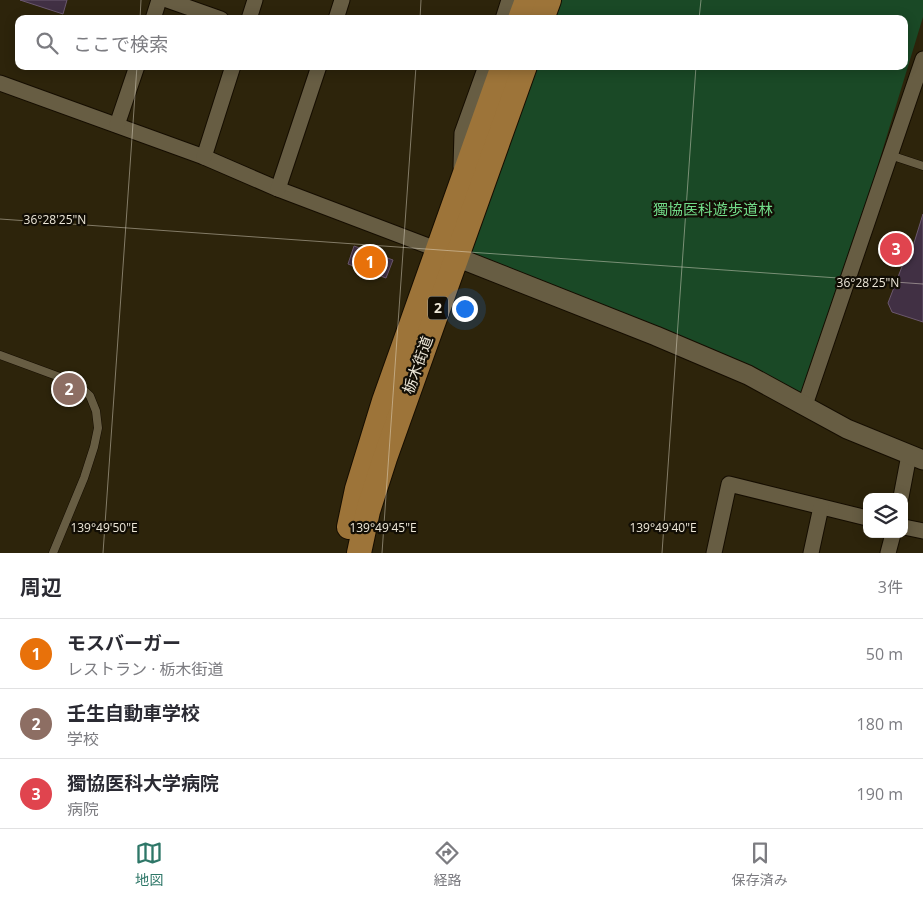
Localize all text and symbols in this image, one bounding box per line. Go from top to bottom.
search box [15,15,908,70]
icon: search [33,29,61,57]
text: ここで検索 [73,31,168,57]
park label: 獨協医科遊歩道林 [653,199,773,219]
text: 36°28'25"N [24,211,86,228]
pin: 3 [880,230,912,268]
pin: 1 [354,243,386,281]
text: 36°28'25"N [837,274,899,291]
road number: 2 [428,296,448,320]
your location [452,296,478,322]
street label: 栃木街道 [397,333,437,396]
pin: 2 [53,370,85,408]
map controls [863,493,908,538]
button: layers [863,493,908,538]
text: 139°49'50"E [70,519,138,536]
text: 139°49'45"E [349,519,417,536]
text: 139°49'40"E [629,519,697,536]
text: 周辺 [20,573,62,601]
text: 3件 [878,576,903,598]
text: モスバーガー [67,630,181,656]
text: 1 [31,643,41,665]
text: 50 m [866,643,903,665]
text: レストラン · 栃木街道 [67,658,224,680]
text: 壬生自動車学校 [67,700,200,726]
text: 2 [31,713,41,735]
text: 180 m [857,713,903,735]
text: 学校 [67,728,99,750]
text: 獨協医科大学病院 [67,770,219,796]
text: 3 [31,783,41,805]
text: 190 m [857,783,903,805]
text: 病院 [67,798,99,820]
tab: 地図 [135,839,163,889]
tab: 経路 [433,839,461,889]
tab: 保存済み [732,839,788,889]

